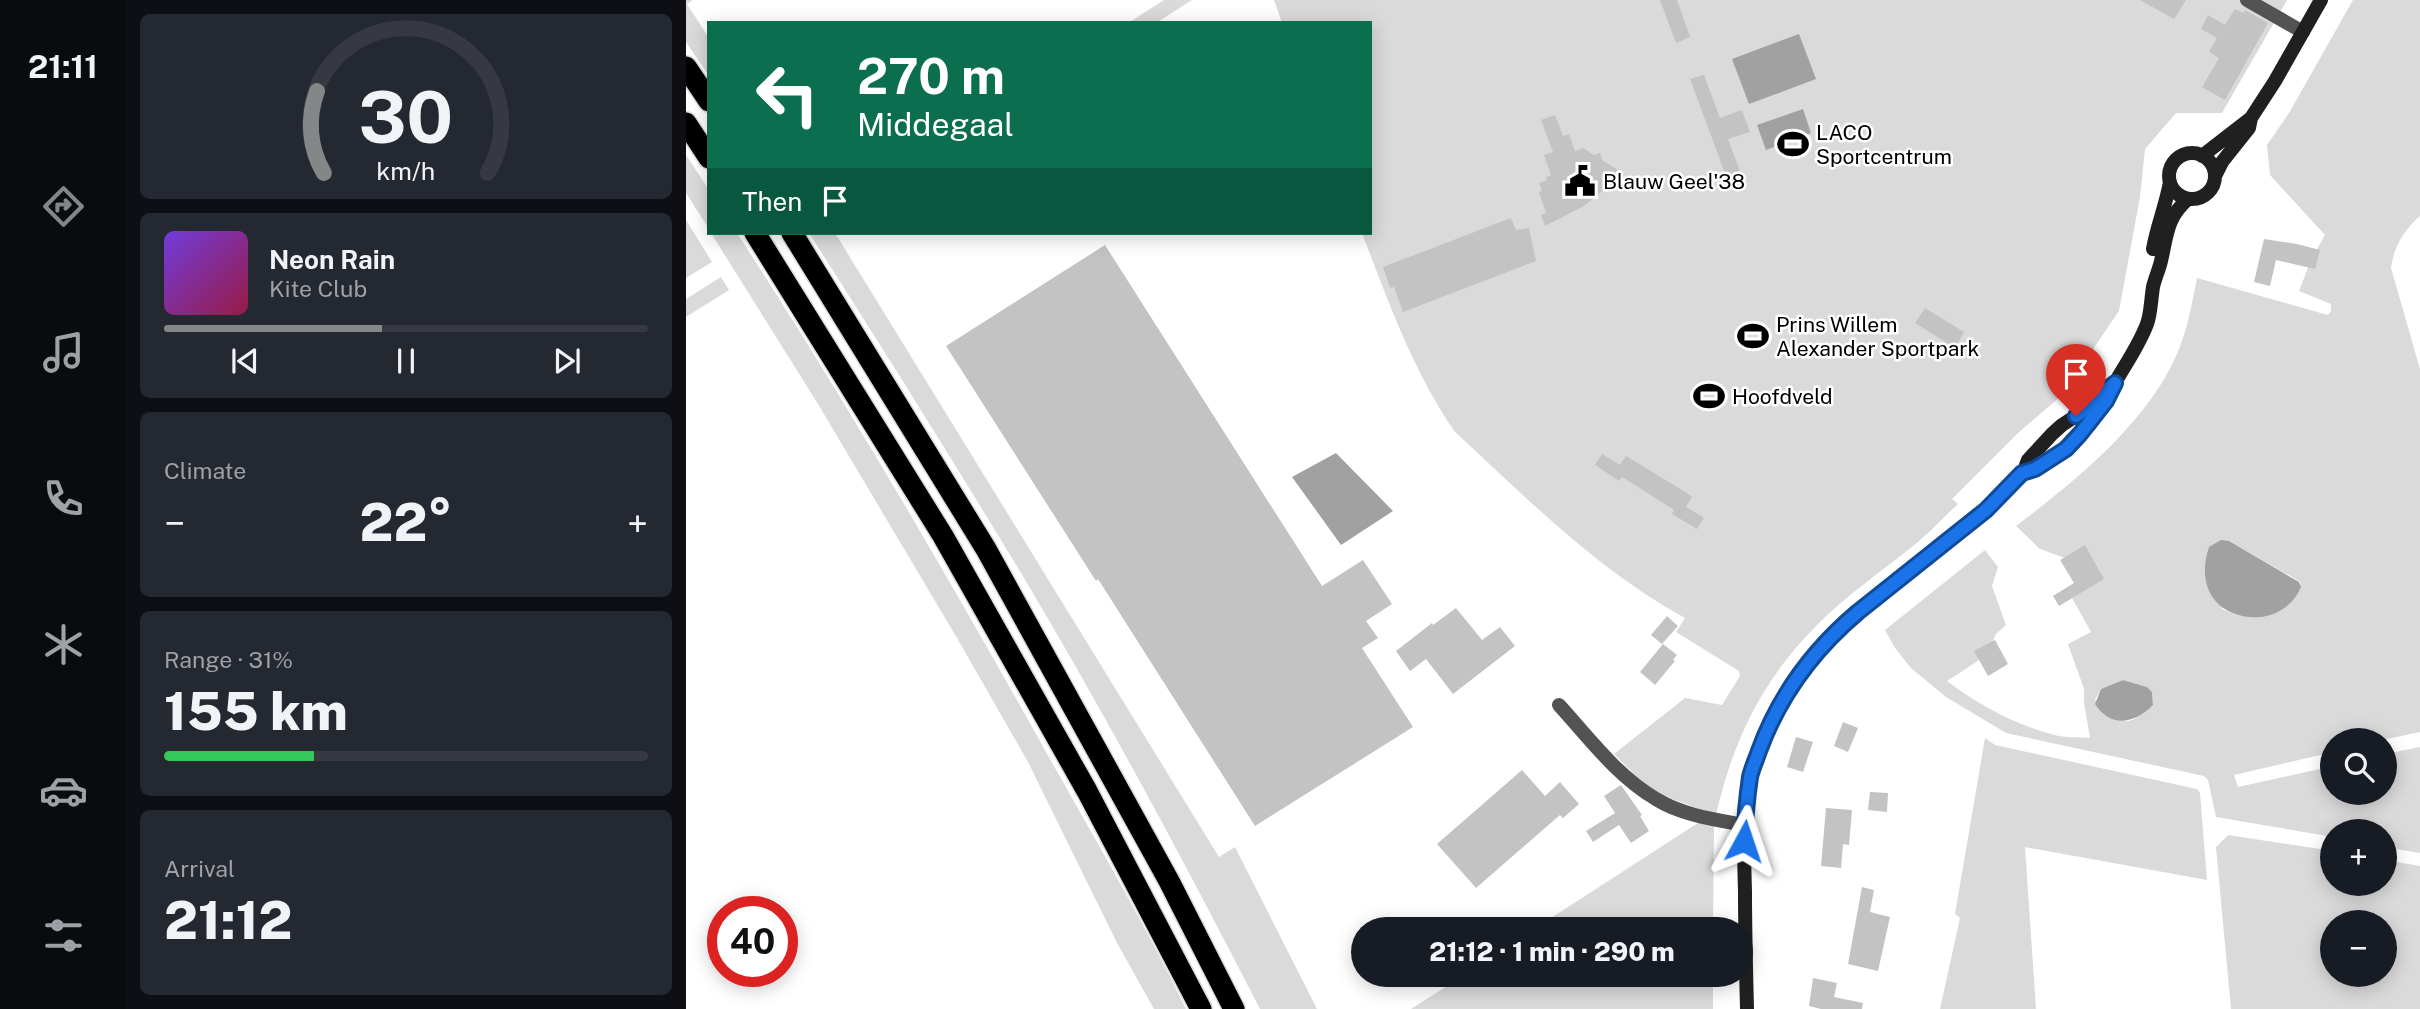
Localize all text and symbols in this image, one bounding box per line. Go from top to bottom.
text: 270 m [857,47,1005,105]
text: 21:11 [28,48,98,85]
icon: left [742,49,833,140]
text: 30 [358,74,454,159]
text: Middegaal [857,106,1014,143]
place label: LACO Sportcentrum [1816,120,1952,169]
sports icon: LACO Sportcentrum [1776,127,1810,161]
text: km/h [377,155,435,185]
public building icon: Blauw Geel'38 [1563,164,1597,198]
place label: Blauw Geel'38 [1603,169,1745,194]
icon: directions [39,182,88,231]
icon: arrive [816,182,854,220]
text: Then [742,186,802,217]
text: Neon Rain [269,244,395,275]
text: Kite Club [269,275,367,302]
place label: Prins Willem Alexander Sportpark [1776,312,1980,361]
sports icon: Prins Willem Alexander Sportpark [1736,319,1770,353]
icon: music [39,328,88,377]
icon: previous [226,342,264,380]
icon: pause [387,342,425,380]
icon: next [548,342,586,380]
pin [2046,344,2106,416]
icon: arrive [2057,355,2095,393]
sports icon: Hoofdveld [1692,379,1726,413]
place label: Hoofdveld [1732,384,1833,409]
text: Climate [164,457,246,484]
icon: phone [39,474,88,523]
text: 22° [360,492,452,553]
text: − [164,501,185,546]
text: + [627,501,648,546]
icon: climate [39,620,88,669]
text: Range · 31% [164,646,293,673]
text: 155 km [164,681,348,742]
map controls [2320,728,2397,987]
button: search [2320,728,2397,805]
icon: car [39,766,88,815]
position arrow [1707,804,1781,878]
button: + [2320,819,2397,896]
text: Arrival [164,855,235,882]
text: 21:12 [164,890,293,951]
speed limit sign: 40 [707,896,798,987]
button: − [2320,910,2397,987]
icon: filters [39,911,88,960]
text: 21:12 · 1 min · 290 m [1429,936,1675,967]

